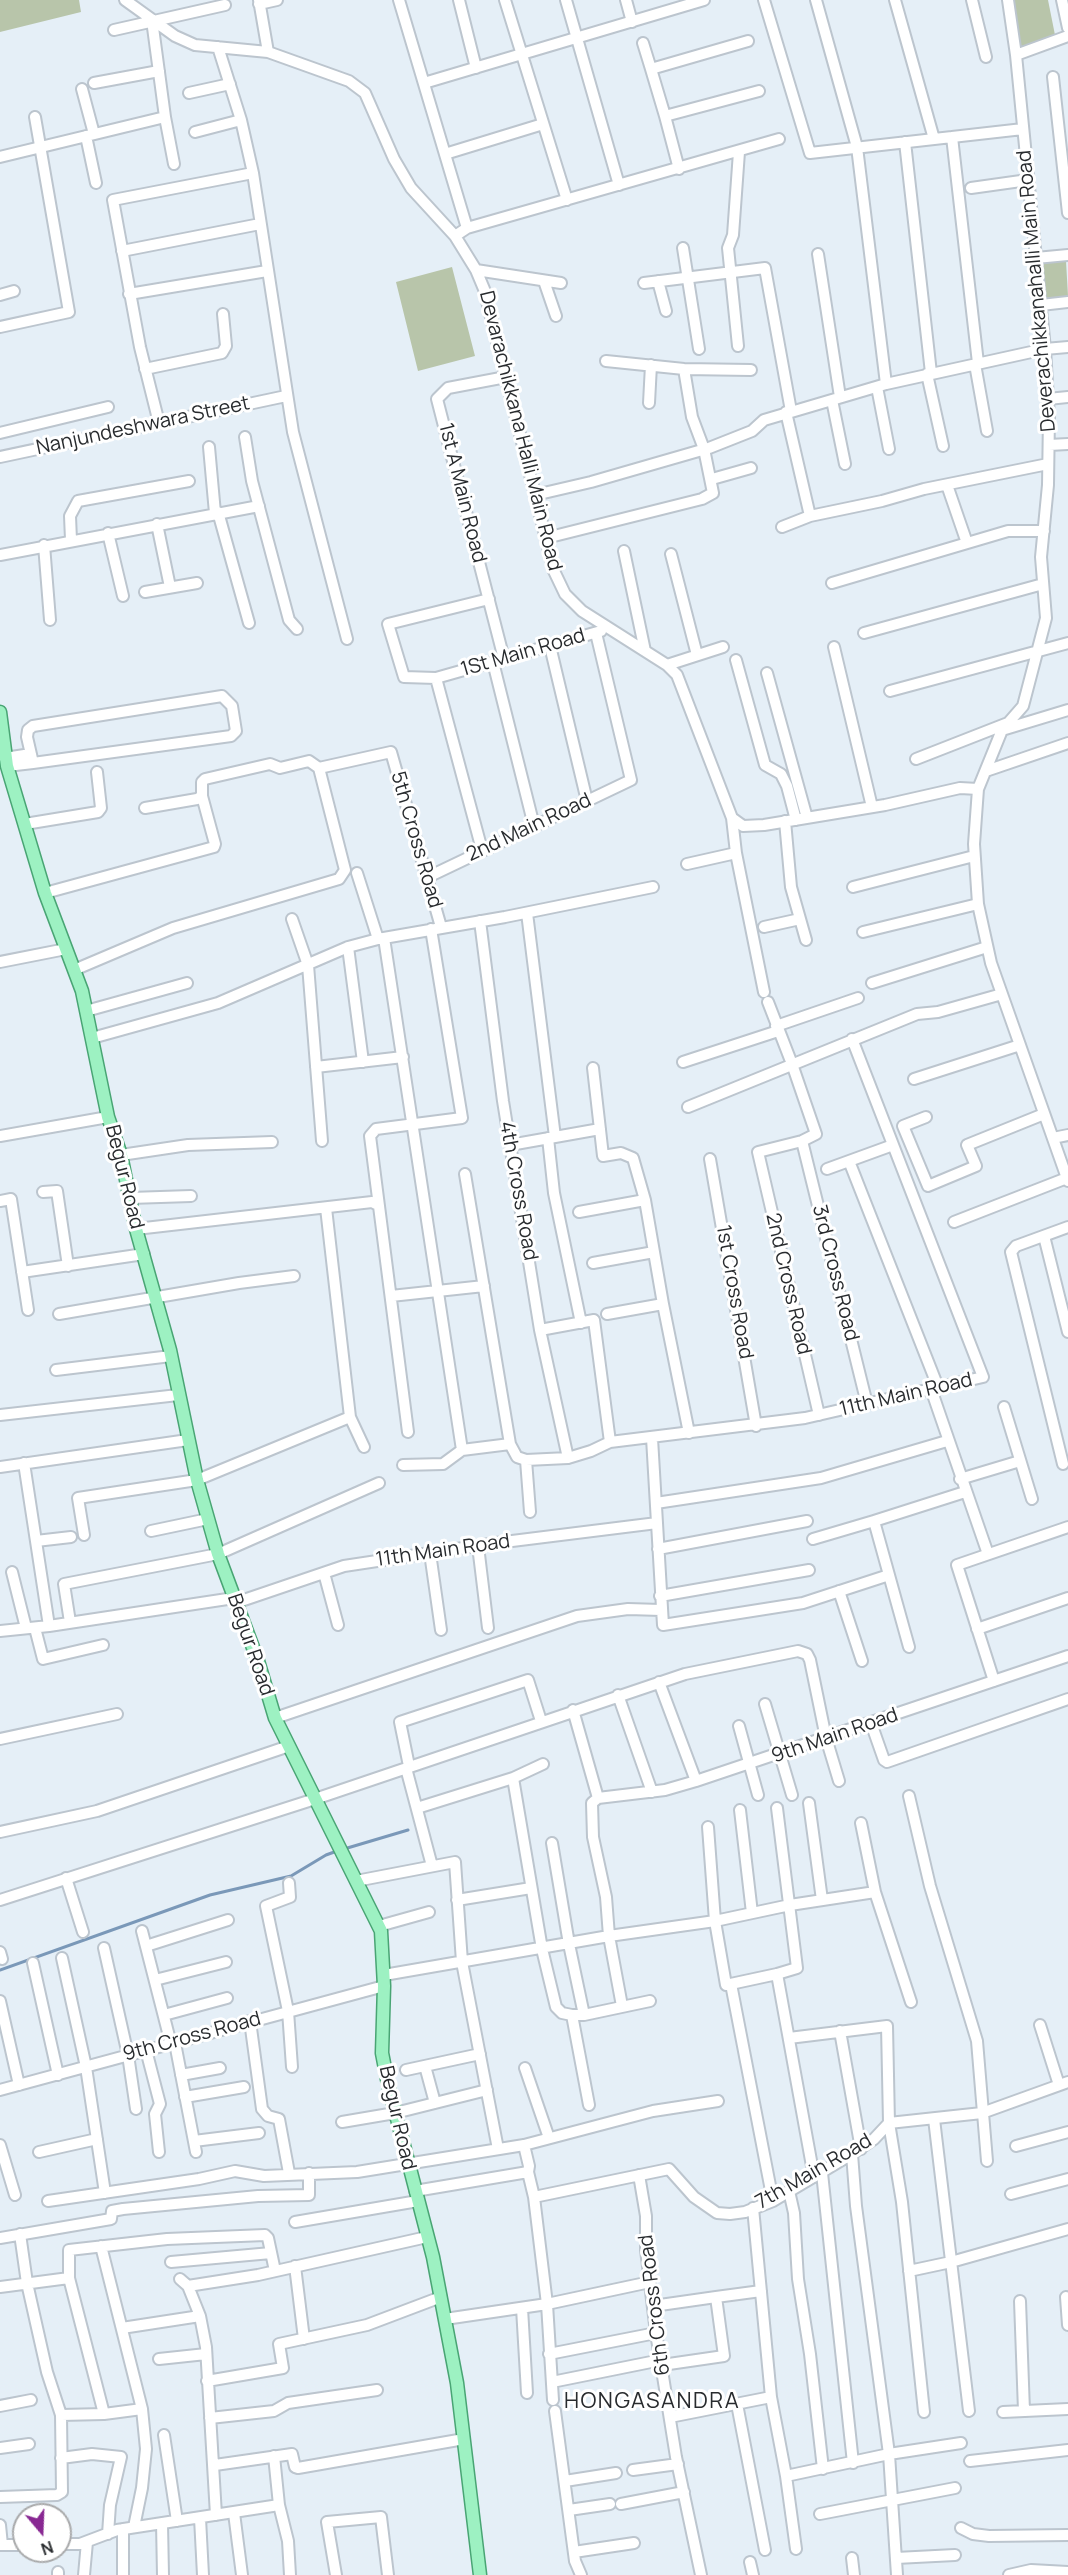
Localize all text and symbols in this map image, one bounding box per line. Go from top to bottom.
street label: Deverachikkanahalli Main Road [1013,149,1061,433]
street label: Devarachikkana Halli Main Road [474,289,566,573]
street label: Nanjundeshwara Street [34,392,252,460]
street label: 1st A Main Road [433,421,491,565]
street label: 1St Main Road [458,624,588,682]
street label: 5th Cross Road [385,769,447,911]
street label: 2nd Main Road [463,789,595,867]
street label: 4th Cross Road [494,1119,542,1263]
street label: Begur Road [100,1123,148,1231]
street label: 3rd Cross Road [806,1202,864,1344]
street label: 2nd Cross Road [760,1211,816,1357]
street label: 1st Cross Road [710,1223,758,1361]
street label: 11th Main Road [837,1368,975,1422]
street label: 11th Main Road [374,1530,512,1572]
street label: Begur Road [221,1591,279,1699]
street label: 9th Main Road [769,1703,901,1769]
street label: 9th Cross Road [120,2007,264,2067]
street label: Begur Road [373,2064,421,2172]
street label: 7th Main Road [752,2129,876,2215]
street label: 6th Cross Road [634,2233,676,2377]
district label: HONGASANDRA [564,2389,740,2415]
north arrow [12,2503,72,2563]
text: N [38,2536,56,2560]

